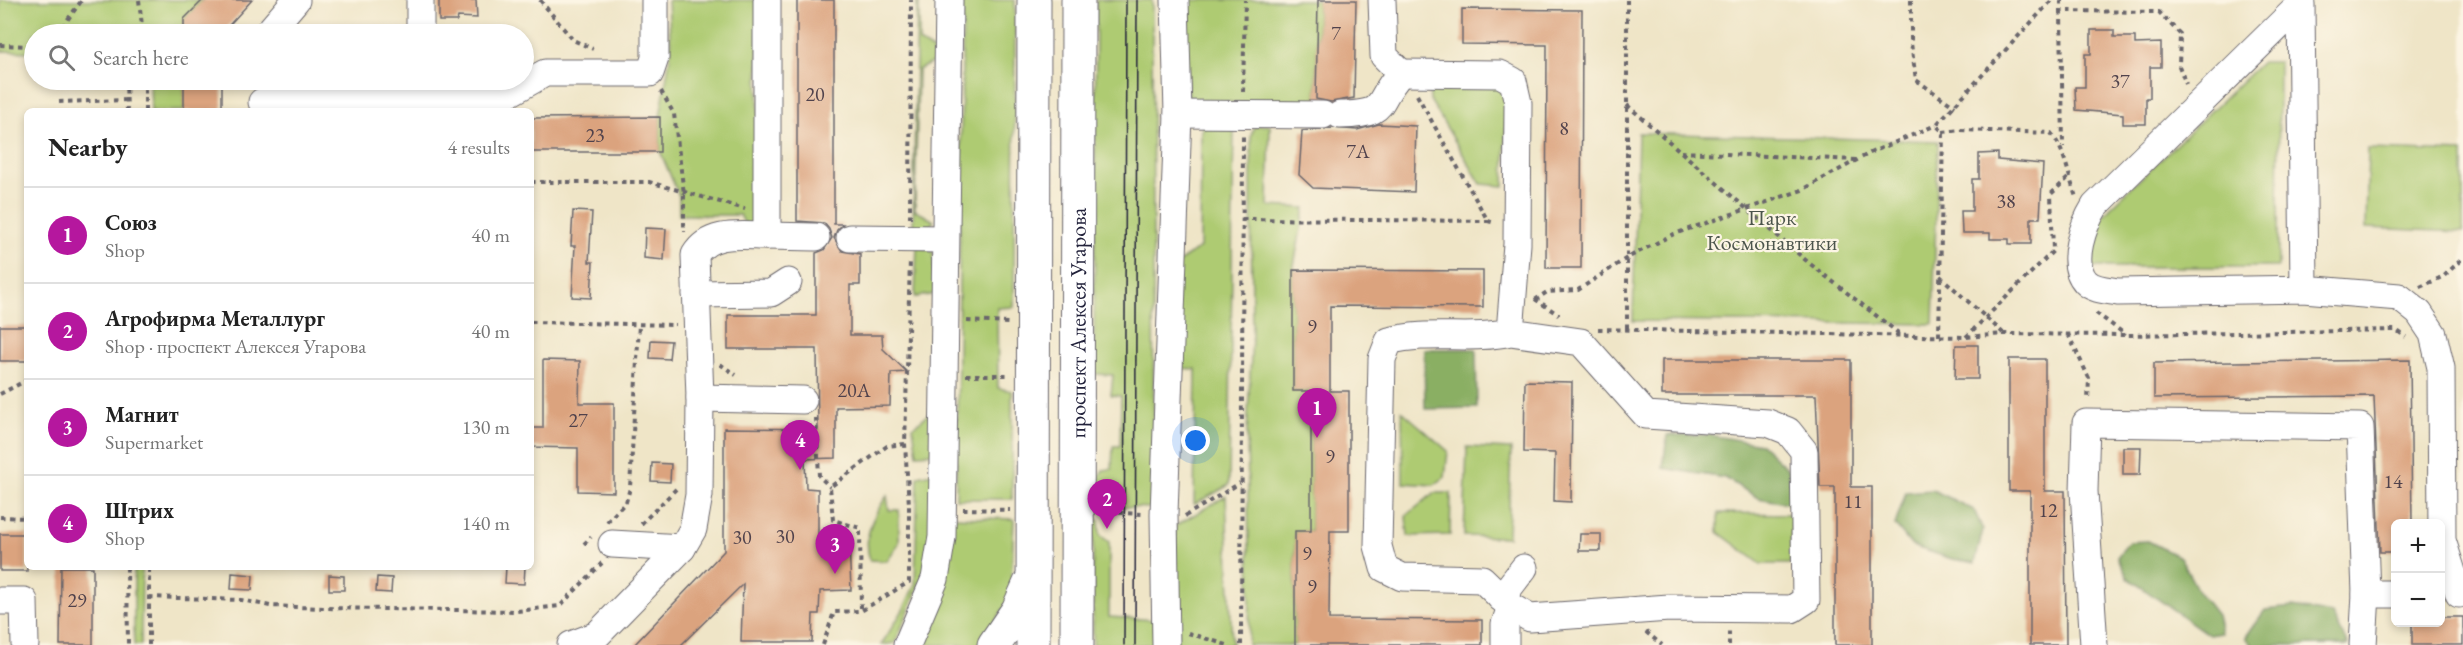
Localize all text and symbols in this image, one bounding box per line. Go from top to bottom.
house number: 7 [1331,20,1341,46]
search box [24,24,534,90]
icon: search [45,41,78,74]
text: Search here [93,43,188,72]
house number: 37 [2110,68,2130,94]
house number: 20 [805,81,825,107]
house number: 8 [1559,115,1569,141]
house number: 23 [585,122,605,148]
text: Nearby [48,130,128,164]
text: 4 results [447,134,510,160]
house number: 7А [1346,138,1370,164]
house number: 38 [1996,188,2016,214]
park label: Парк Космонавтики [1707,203,1838,257]
street label: проспект Алексея Угарова [1063,207,1093,438]
text: Союз [105,208,157,237]
text: 1 [62,222,73,248]
text: 40 m [471,222,510,248]
text: Shop [105,237,145,263]
text: Агрофирма Металлург [105,304,325,333]
house number: 9 [1307,313,1317,339]
text: 2 [62,318,73,344]
text: 40 m [471,318,510,344]
text: Shop · проспект Алексея Угарова [105,333,366,359]
house number: 20А [837,377,871,403]
pin: 1 [1298,388,1336,438]
text: Магнит [105,400,179,429]
house number: 27 [568,407,588,433]
text: 3 [62,414,73,440]
text: 130 m [462,414,510,440]
pin: 4 [780,420,820,470]
your location [1181,426,1210,455]
text: Supermarket [105,429,203,455]
house number: 9 [1325,443,1335,469]
house number: 14 [2383,468,2403,494]
pin: 2 [1088,480,1126,529]
house number: 11 [1843,488,1863,514]
text: Штрих [105,496,174,525]
house number: 12 [2038,497,2058,523]
text: 4 [62,510,73,536]
text: 140 m [462,510,510,536]
map controls [2391,519,2445,627]
button: + [2391,519,2445,573]
house number: 30 [775,523,795,549]
house number: 30 [732,524,752,550]
pin: 3 [816,524,854,574]
text: Shop [105,525,145,551]
house number: 9 [1302,540,1312,566]
house number: 9 [1307,573,1317,599]
button: − [2391,573,2445,627]
house number: 29 [67,587,87,613]

